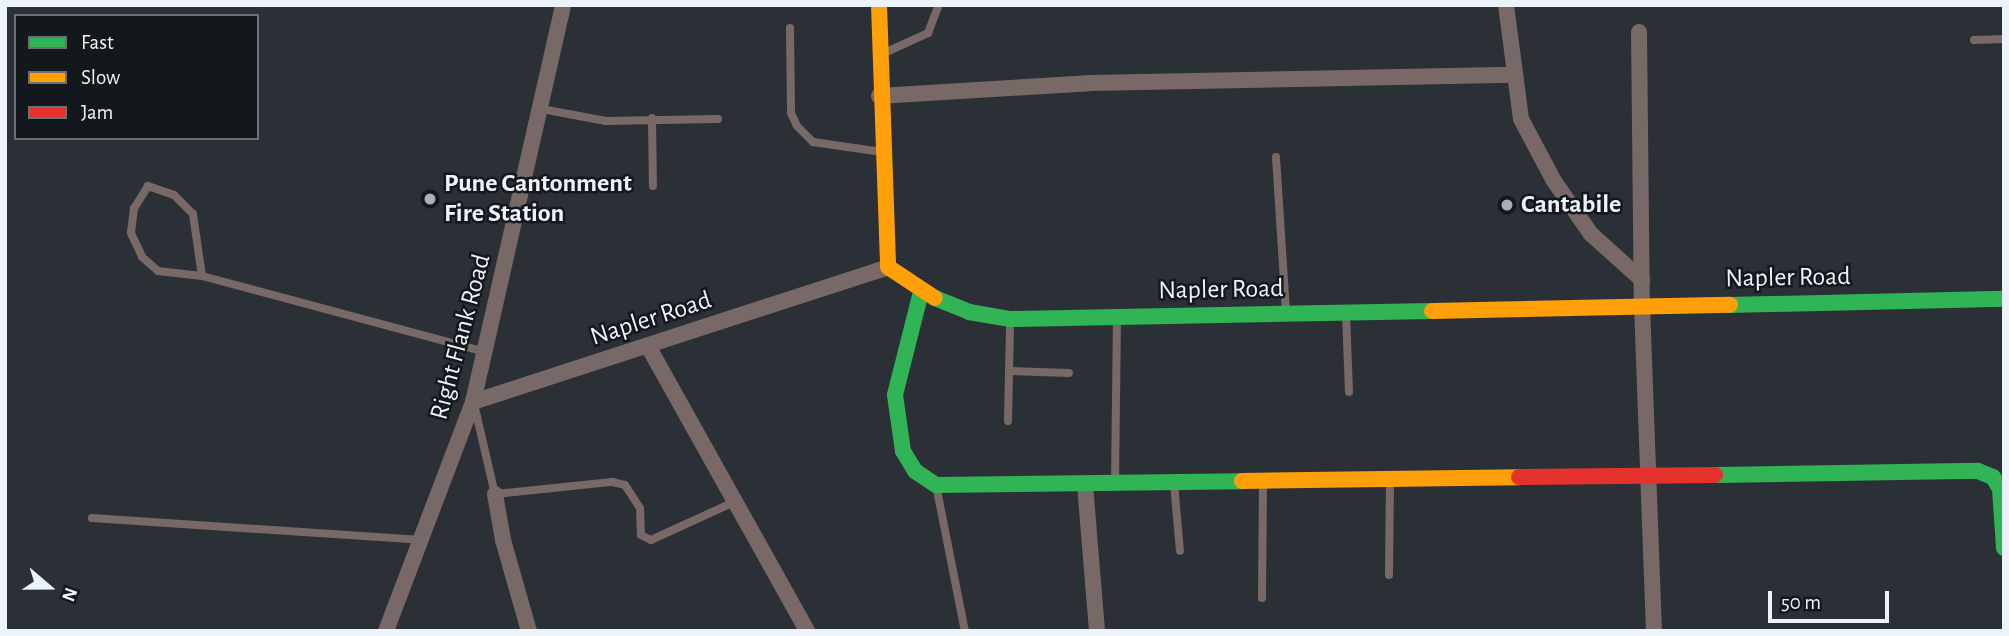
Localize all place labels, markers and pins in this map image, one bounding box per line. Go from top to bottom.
place label: Pune Cantonment Fire Station [444,168,632,230]
place label: Cantabile [1521,189,1621,221]
marker: Pune Cantonment Fire Station [422,191,438,207]
marker: Cantabile [1499,197,1515,213]

